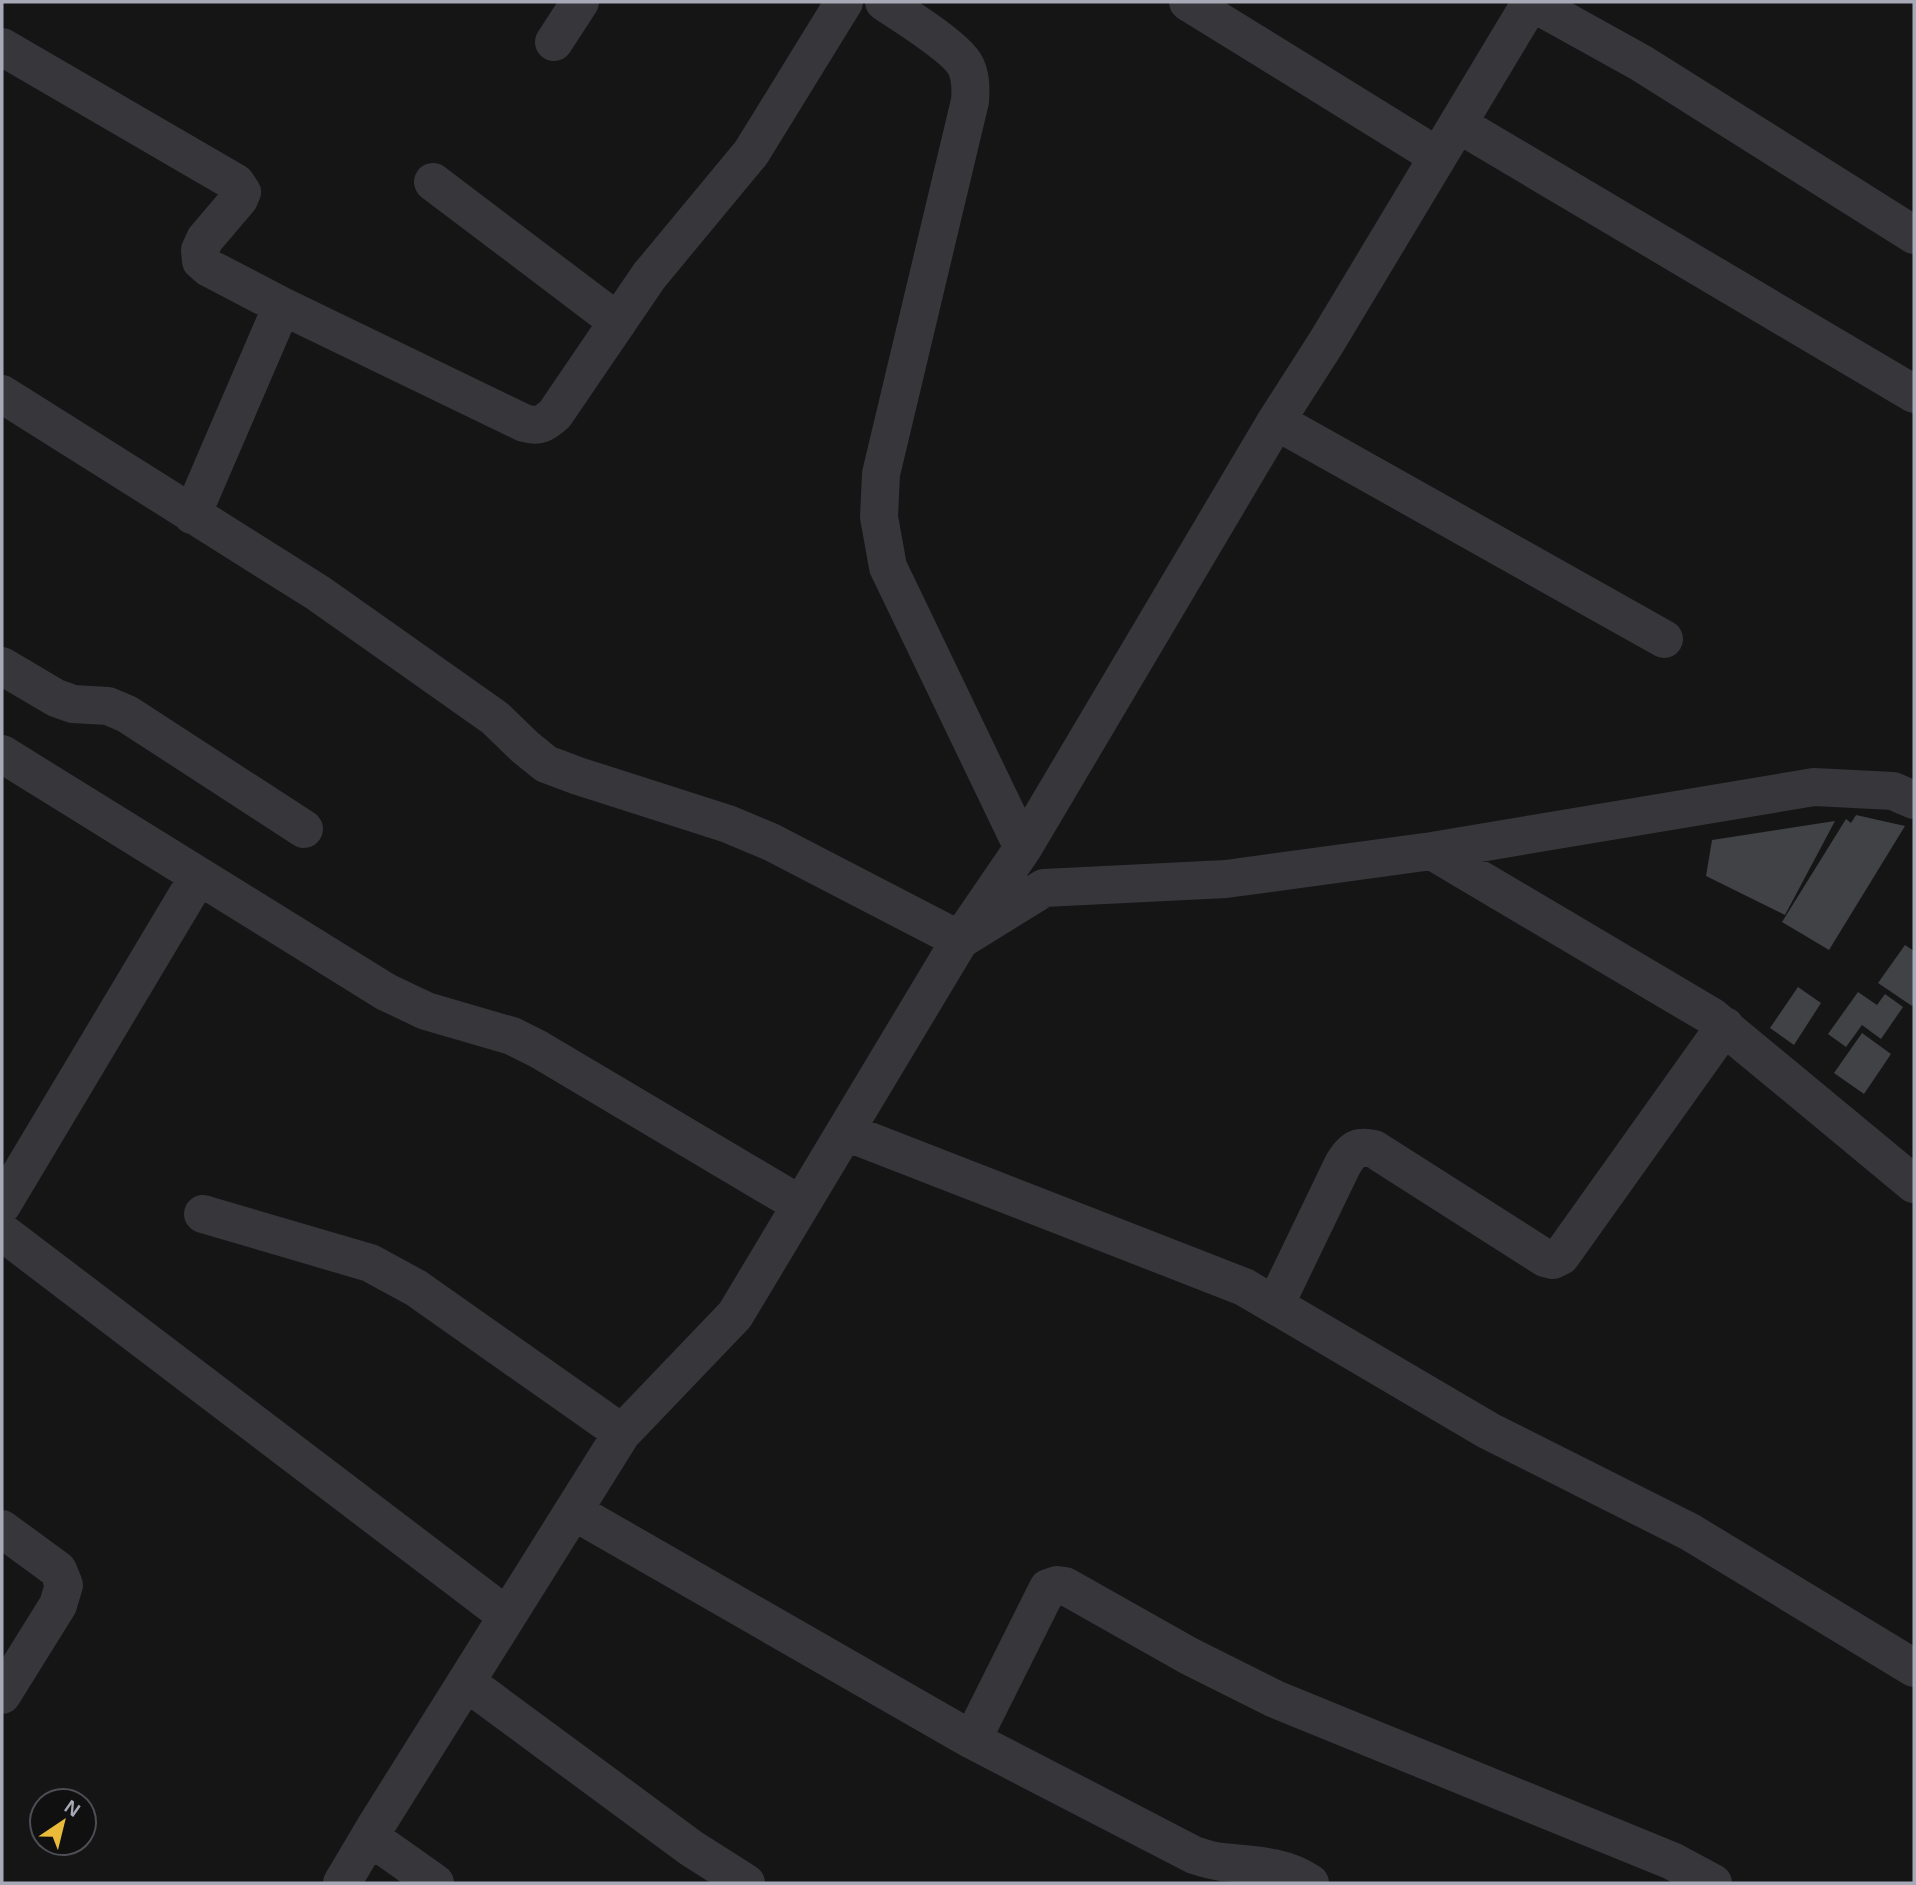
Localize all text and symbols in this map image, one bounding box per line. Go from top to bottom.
north arrow [28,1787,98,1857]
text: N [61,1796,84,1821]

